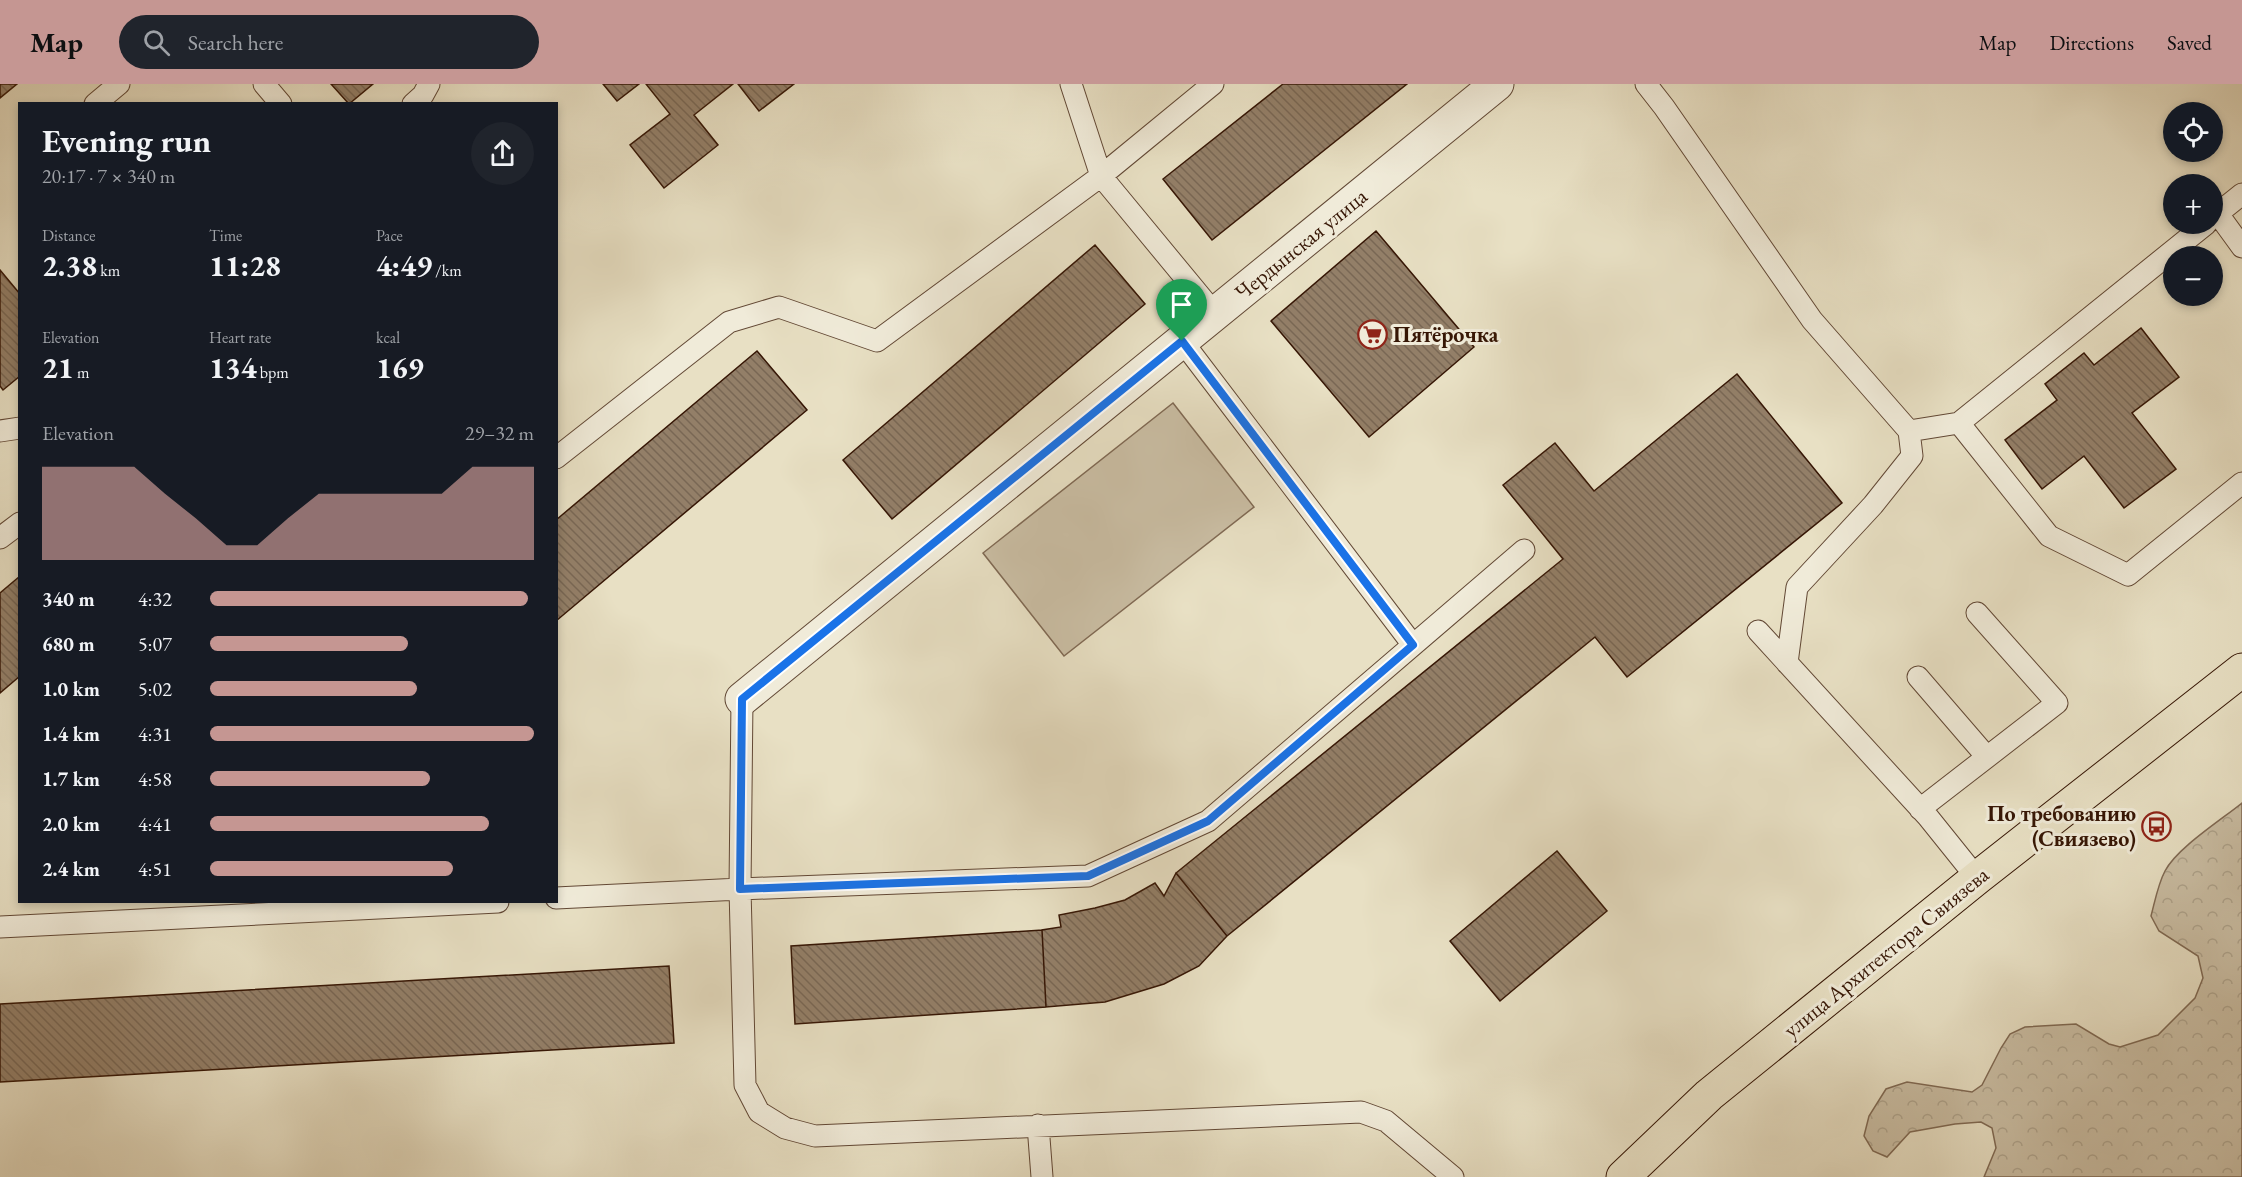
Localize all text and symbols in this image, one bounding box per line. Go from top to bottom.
search box [119,15,539,69]
text: Map [30,24,83,60]
icon: search [140,26,173,59]
text: Search here [188,28,283,57]
text: Map [1979,29,2016,56]
text: Directions [2049,29,2134,56]
text: Saved [2167,29,2212,56]
map controls [2163,102,2223,306]
button: locate [2163,102,2223,162]
text: Evening run [42,119,211,162]
button: share [471,122,534,185]
text: 20:17 · 7 × 340 m [42,163,175,189]
button: + [2163,174,2223,234]
street label: Чердынская улица [1229,181,1373,306]
text: Distance [42,225,95,246]
text: Time [209,225,242,246]
text: Pace [376,225,403,246]
text: 2.38 [42,246,97,285]
text: 11:28 [209,246,281,285]
text: 4:49 [376,246,432,285]
button: − [2163,246,2223,306]
text: km [97,260,120,281]
text: /km [432,260,462,281]
pin [1156,279,1207,341]
icon: arrive [1165,288,1198,321]
supermarket icon: Пятёрочка [1356,318,1388,350]
place label: Пятёрочка [1393,320,1499,349]
text: Elevation [42,327,100,348]
text: Heart rate [209,327,271,348]
text: kcal [376,327,400,348]
text: 21 [42,348,74,387]
text: 134 [209,348,257,387]
text: 169 [376,348,424,387]
text: m [74,362,89,383]
text: bpm [257,362,289,383]
text: Elevation [42,420,114,446]
text: 29–32 m [465,420,534,446]
text: 340 m [42,586,95,612]
text: 4:32 [138,586,172,612]
text: 680 m [42,631,95,657]
text: 5:07 [138,631,172,657]
text: 1.0 km [42,676,100,702]
text: 5:02 [138,676,172,702]
text: 1.4 km [42,721,100,747]
text: 4:31 [138,721,172,747]
text: 1.7 km [42,766,100,792]
text: 4:58 [138,766,172,792]
place label: По требованию (Свиязево) [1987,799,2136,853]
bus stop icon: По требованию (Свиязево) [2141,810,2173,842]
text: 2.0 km [42,811,100,837]
text: 4:41 [138,811,172,837]
text: 2.4 km [42,856,100,882]
text: 4:51 [138,856,172,882]
street label: улица Архитектора Свиязева [1777,860,1995,1044]

